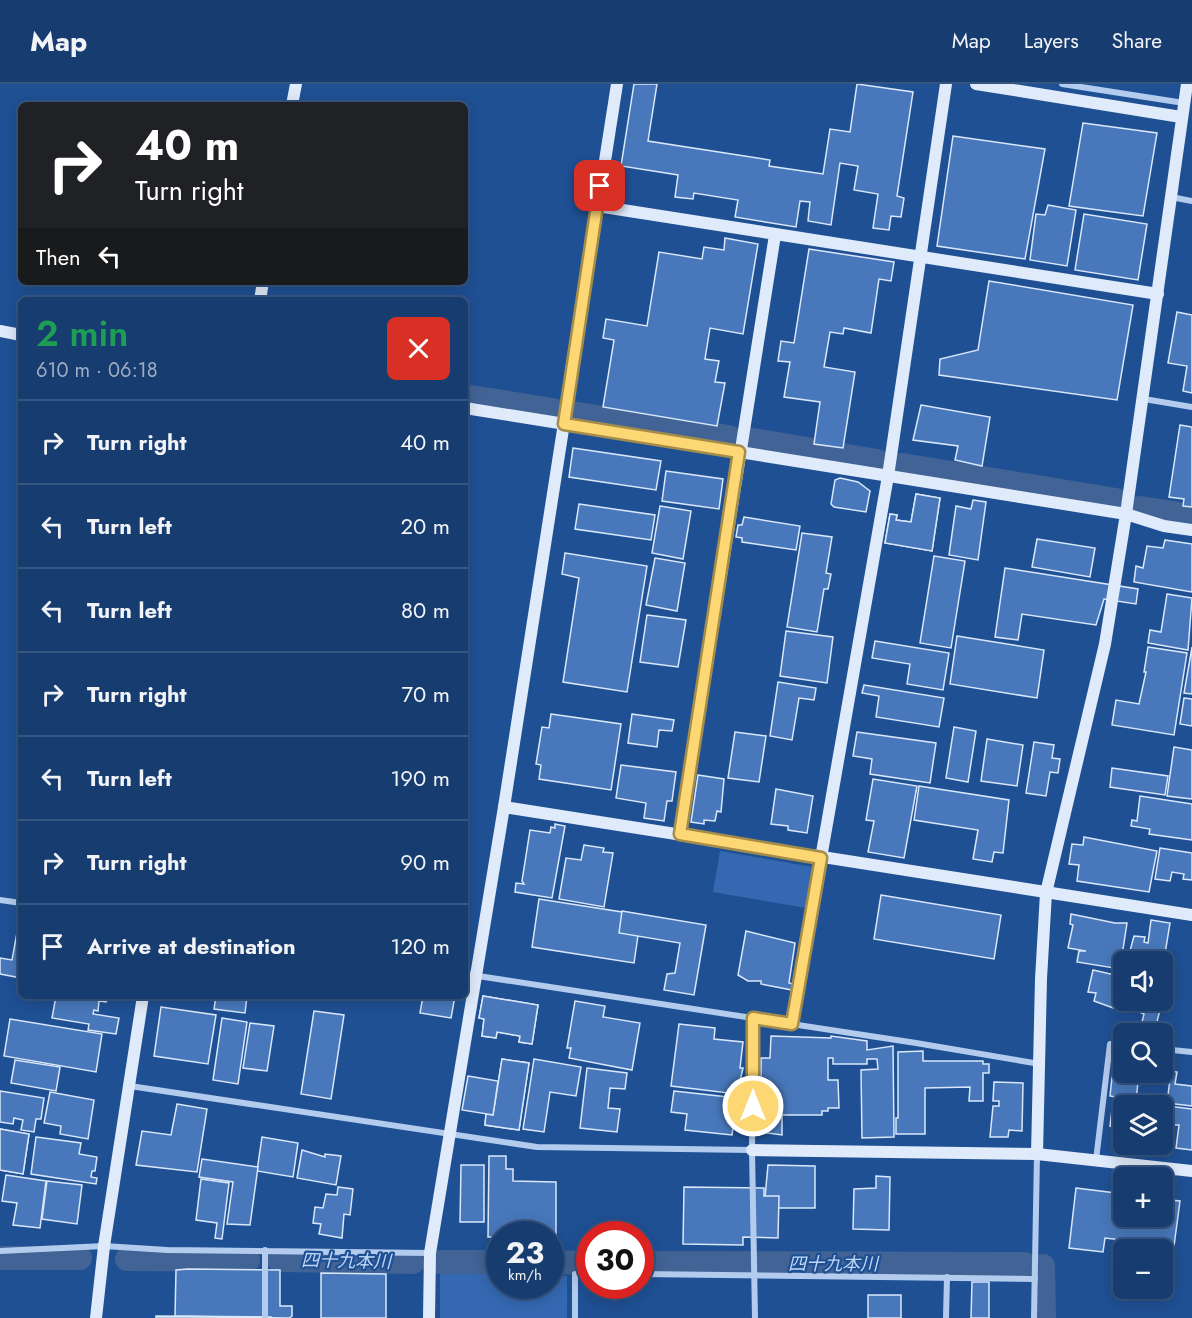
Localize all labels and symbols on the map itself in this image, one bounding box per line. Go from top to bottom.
pin [574,160,625,211]
position arrow [721,1074,785,1138]
speed limit sign: 30 [576,1221,654,1299]
water label: 四十九本川 [301,1247,393,1275]
water label: 四十九本川 [788,1251,880,1277]

